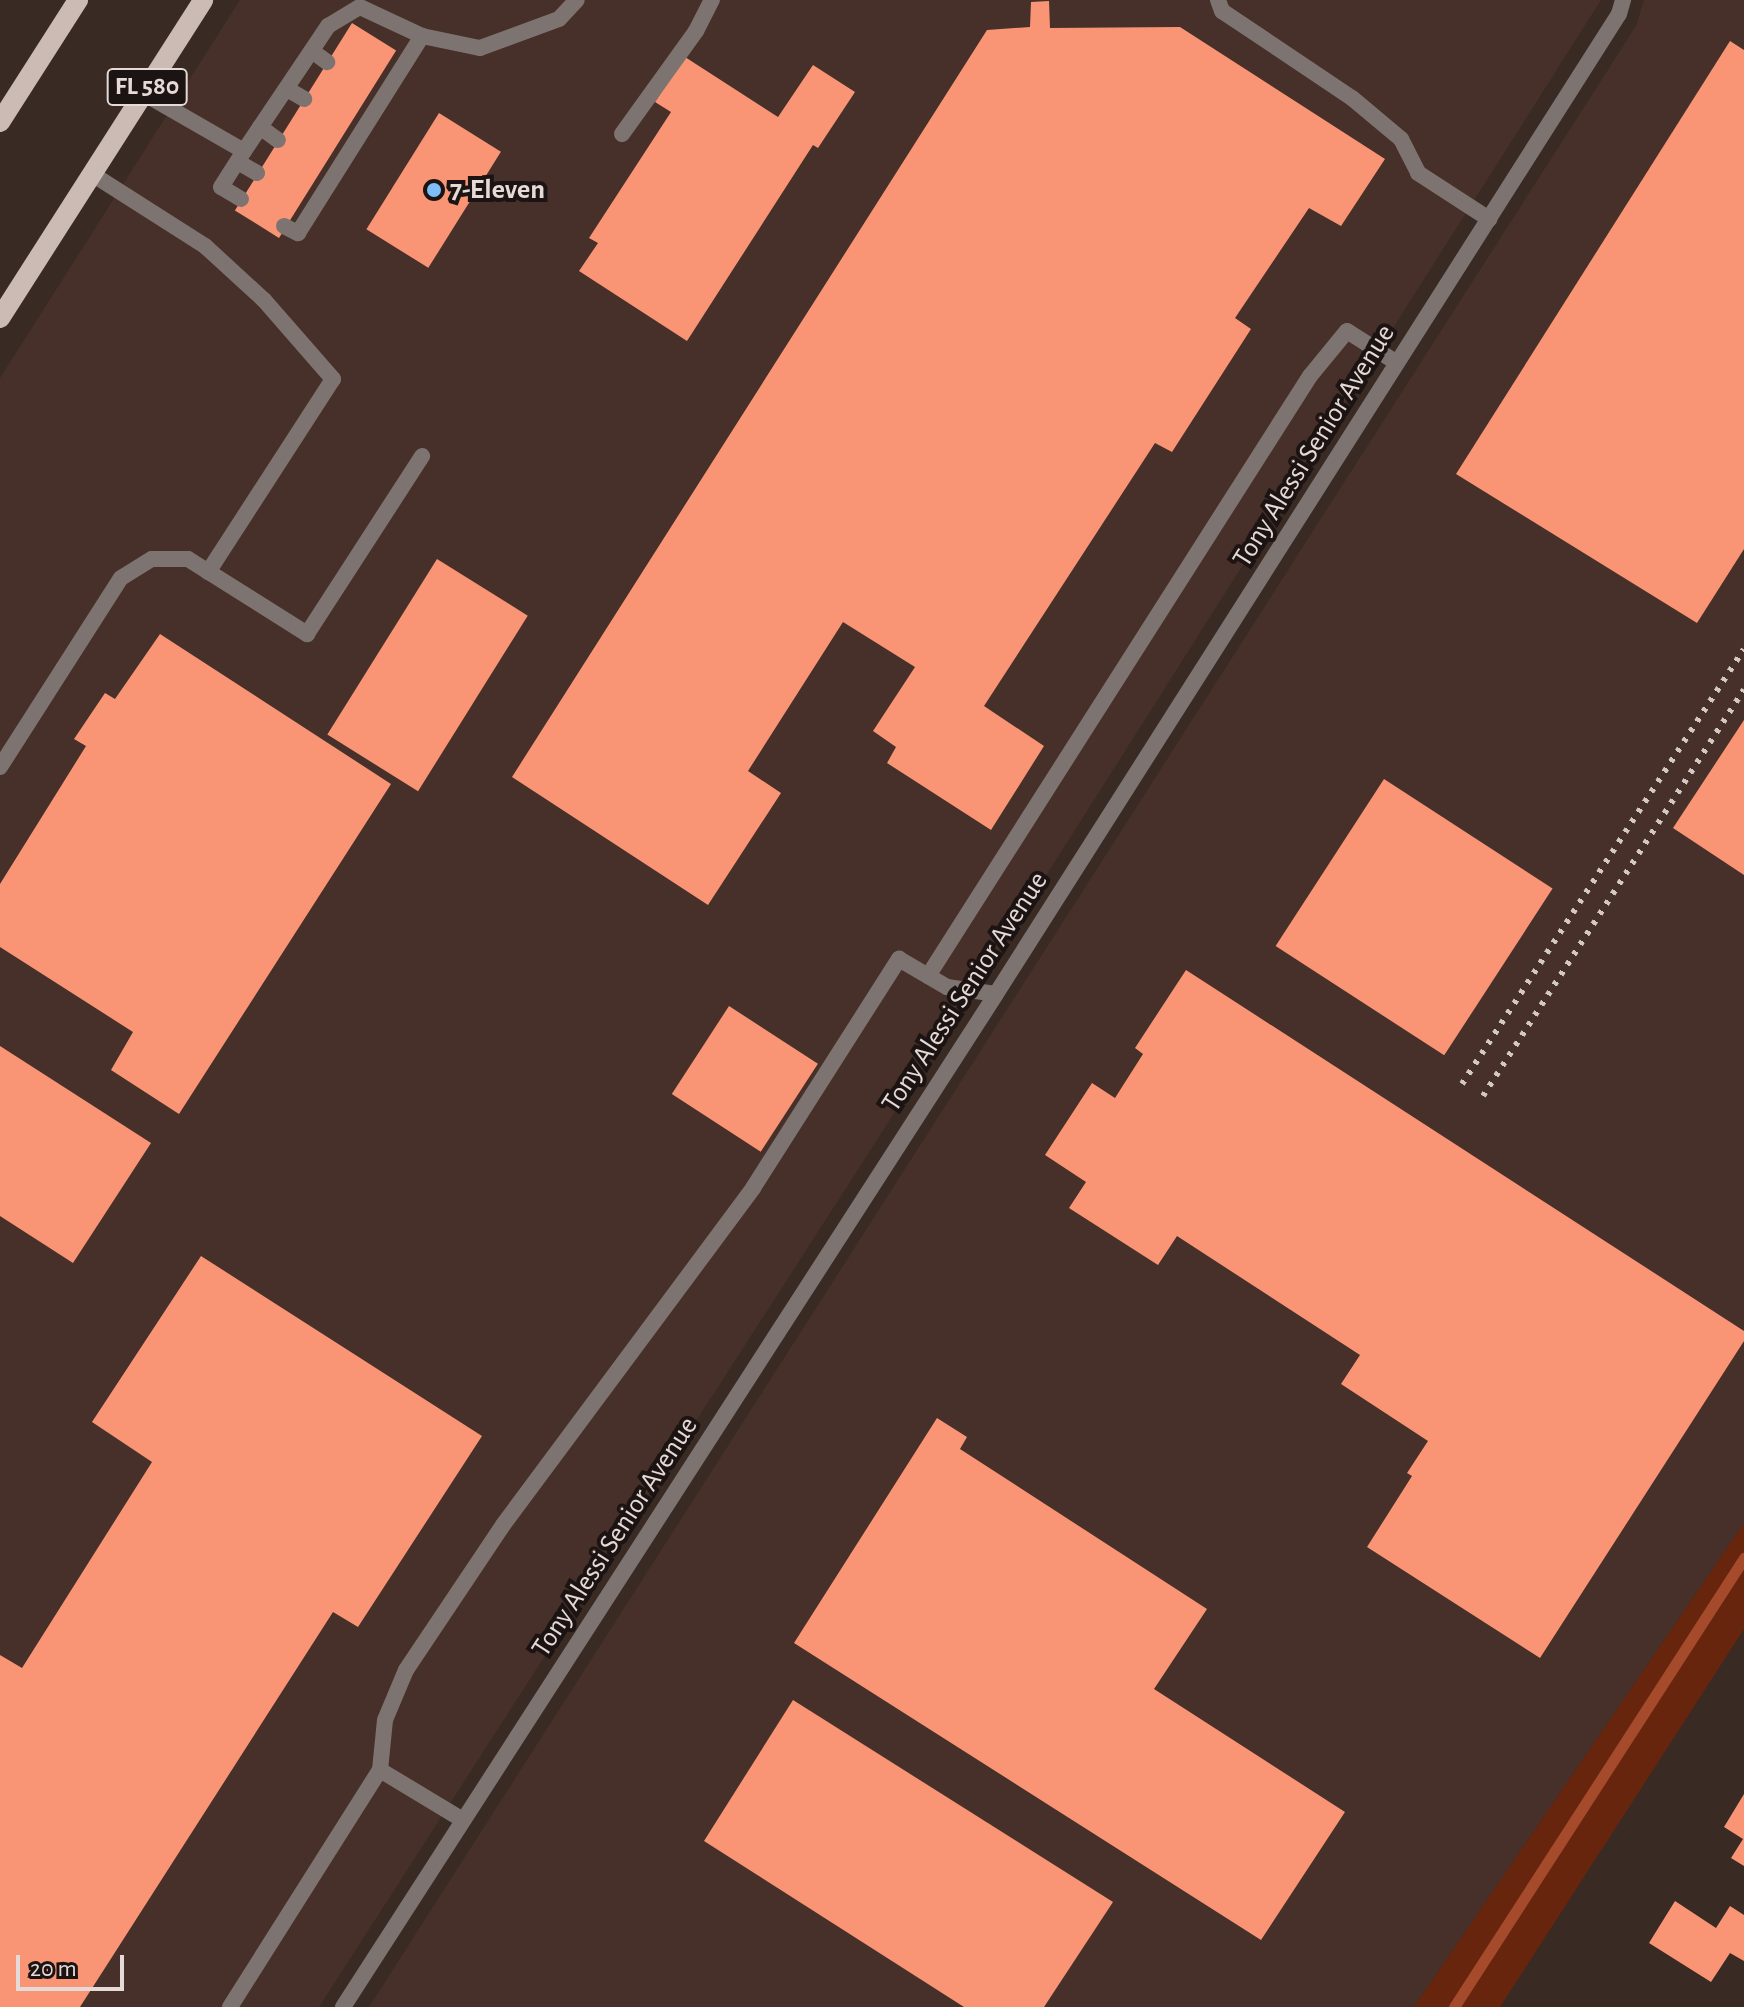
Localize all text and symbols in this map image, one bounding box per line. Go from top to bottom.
road number: FL 580 [105,65,189,109]
place label: 7-Eleven [450,173,545,207]
marker: 7-Eleven [425,181,443,199]
street label: Tony Alessi Senior Avenue [1226,319,1402,573]
street label: Tony Alessi Senior Avenue [875,866,1055,1118]
street label: Tony Alessi Senior Avenue [525,1411,705,1663]
scale bar [20,1939,128,1989]
text: 20 m [30,1957,77,1981]

